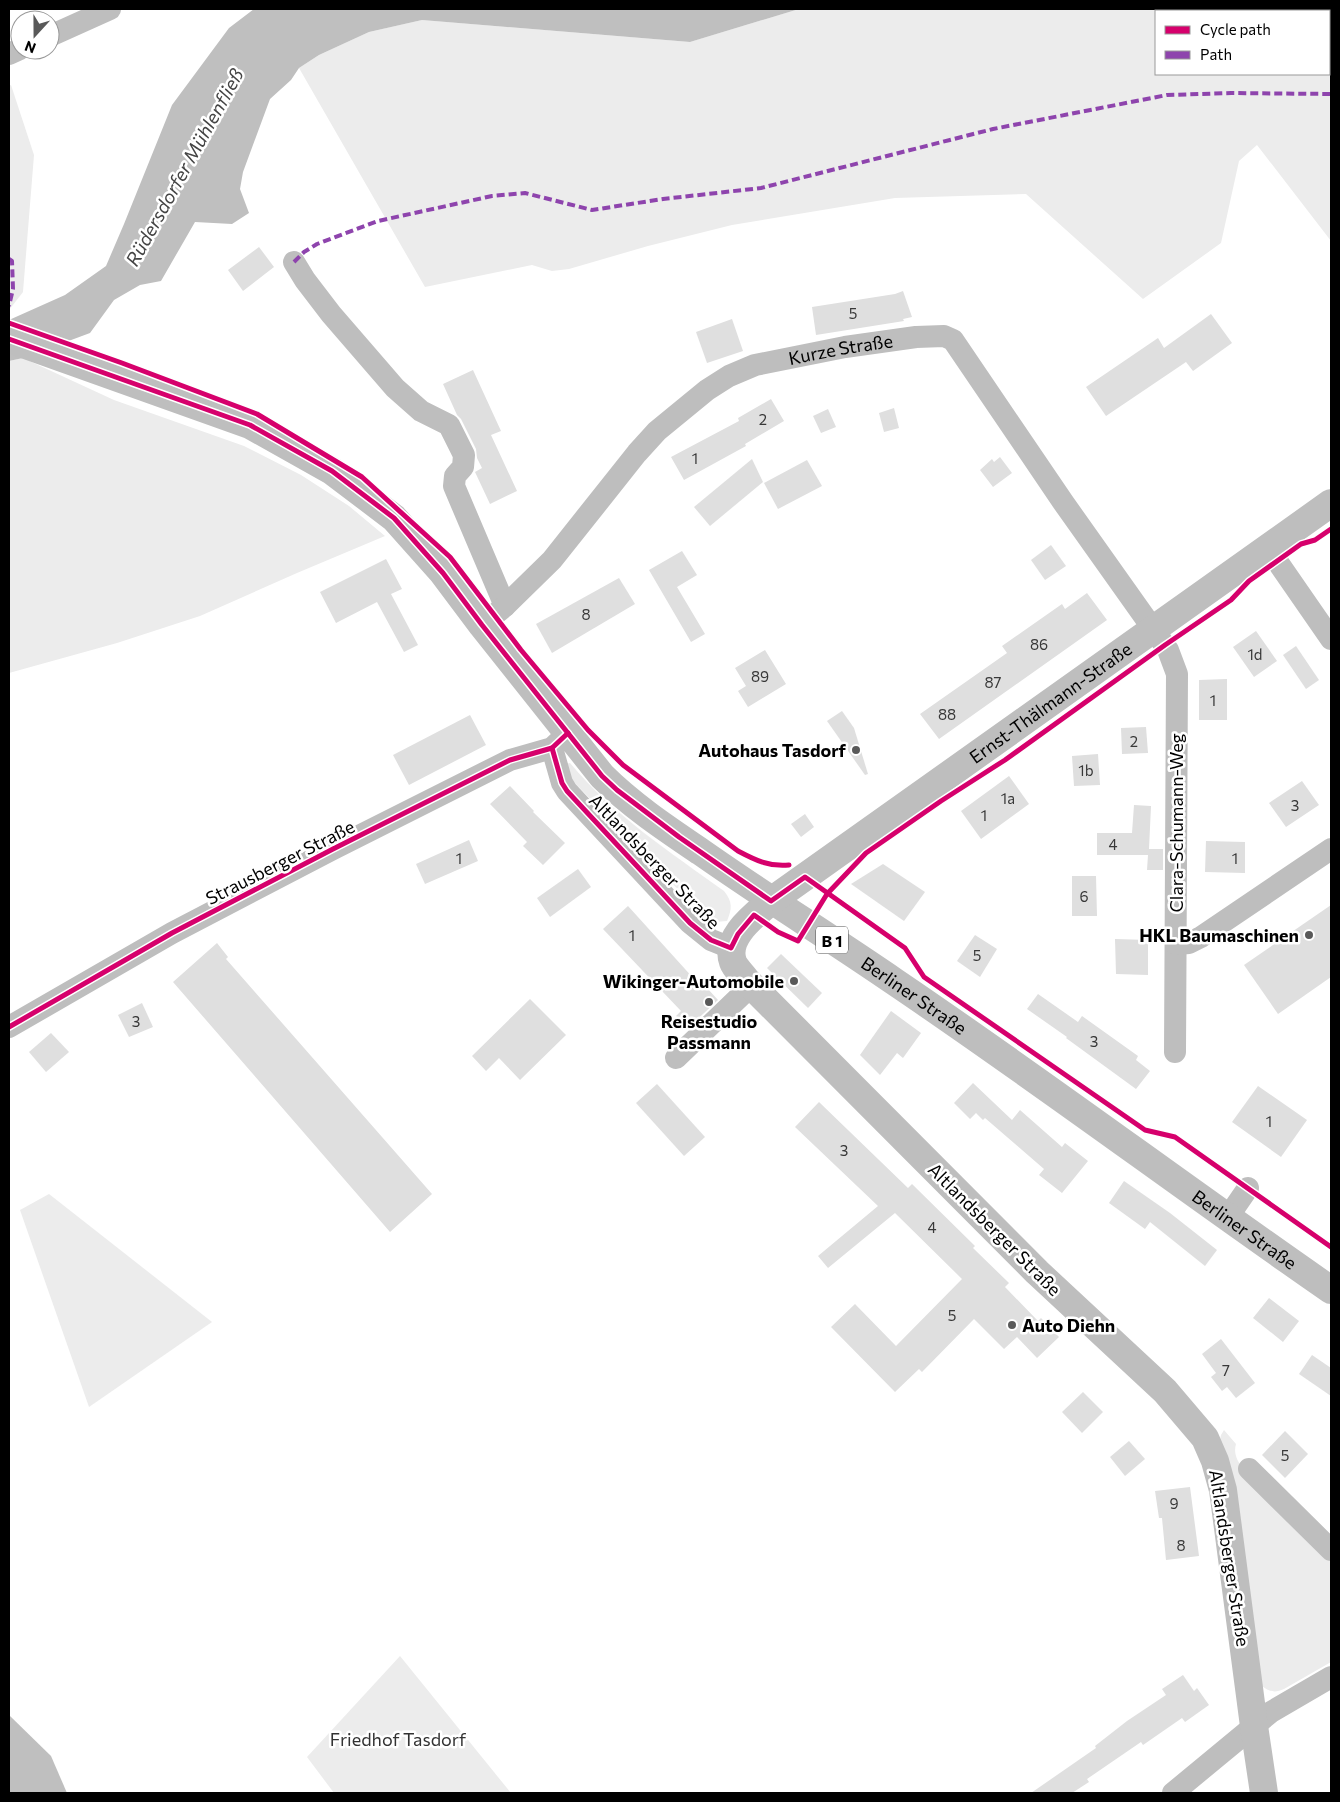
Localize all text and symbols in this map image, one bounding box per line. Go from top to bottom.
north arrow [10,10,60,60]
legend [1155,10,1330,75]
text: Cycle path [1200,20,1271,38]
text: N [22,38,38,57]
text: Path [1200,45,1232,63]
water label: Rüdersdorfer Mühlenfließ [120,64,248,270]
house number: 5 [849,304,857,322]
street label: Kurze Straße [786,329,894,369]
house number: 2 [759,410,767,428]
house number: 1 [692,449,698,467]
house number: 8 [581,605,591,623]
house number: 86 [1030,635,1048,653]
street label: Ernst-Thälmann-Straße [965,637,1136,768]
house number: 1d [1247,645,1263,663]
house number: 89 [751,667,769,685]
house number: 87 [985,673,1002,691]
house number: 1 [1210,691,1216,709]
house number: 88 [938,705,956,723]
house number: 2 [1130,732,1138,750]
street label: Clara-Schumann-Weg [1165,733,1187,912]
place label: Autohaus Tasdorf [698,739,847,761]
marker: Autohaus Tasdorf [850,744,862,756]
house number: 1b [1078,761,1094,779]
street label: Altlandsberger Straße [585,789,725,933]
house number: 1a [1001,789,1015,807]
house number: 3 [1291,796,1299,814]
house number: 1 [981,806,987,824]
street label: Strausberger Straße [202,815,358,909]
house number: 4 [1109,835,1118,853]
house number: 1 [456,849,462,867]
house number: 1 [1232,849,1238,867]
house number: 6 [1079,887,1089,905]
place label: HKL Baumaschinen [1139,924,1299,946]
house number: 1 [629,926,635,944]
road number: B 1 [816,926,848,954]
marker: HKL Baumaschinen [1303,929,1315,941]
house number: 5 [973,946,981,964]
street label: Berliner Straße [857,951,971,1039]
place label: Wikinger-Automobile [603,970,784,992]
marker: Wikinger-Automobile [788,975,800,987]
marker: Reisestudio Passmann [703,996,715,1008]
place label: Reisestudio Passmann [661,1010,758,1053]
house number: 3 [132,1012,140,1030]
house number: 3 [1090,1032,1098,1050]
house number: 1 [1266,1112,1272,1130]
house number: 3 [840,1141,848,1159]
street label: Altlandsberger Straße [924,1158,1066,1300]
street label: Berliner Straße [1188,1185,1301,1274]
house number: 4 [928,1218,937,1236]
house number: 5 [948,1306,956,1324]
place label: Auto Diehn [1022,1314,1115,1336]
marker: Auto Diehn [1006,1319,1018,1331]
house number: 7 [1222,1361,1230,1379]
house number: 5 [1281,1446,1289,1464]
street label: Altlandsberger Straße [1205,1468,1255,1648]
house number: 9 [1169,1494,1179,1512]
house number: 8 [1176,1536,1186,1554]
park label: Friedhof Tasdorf [330,1728,467,1750]

